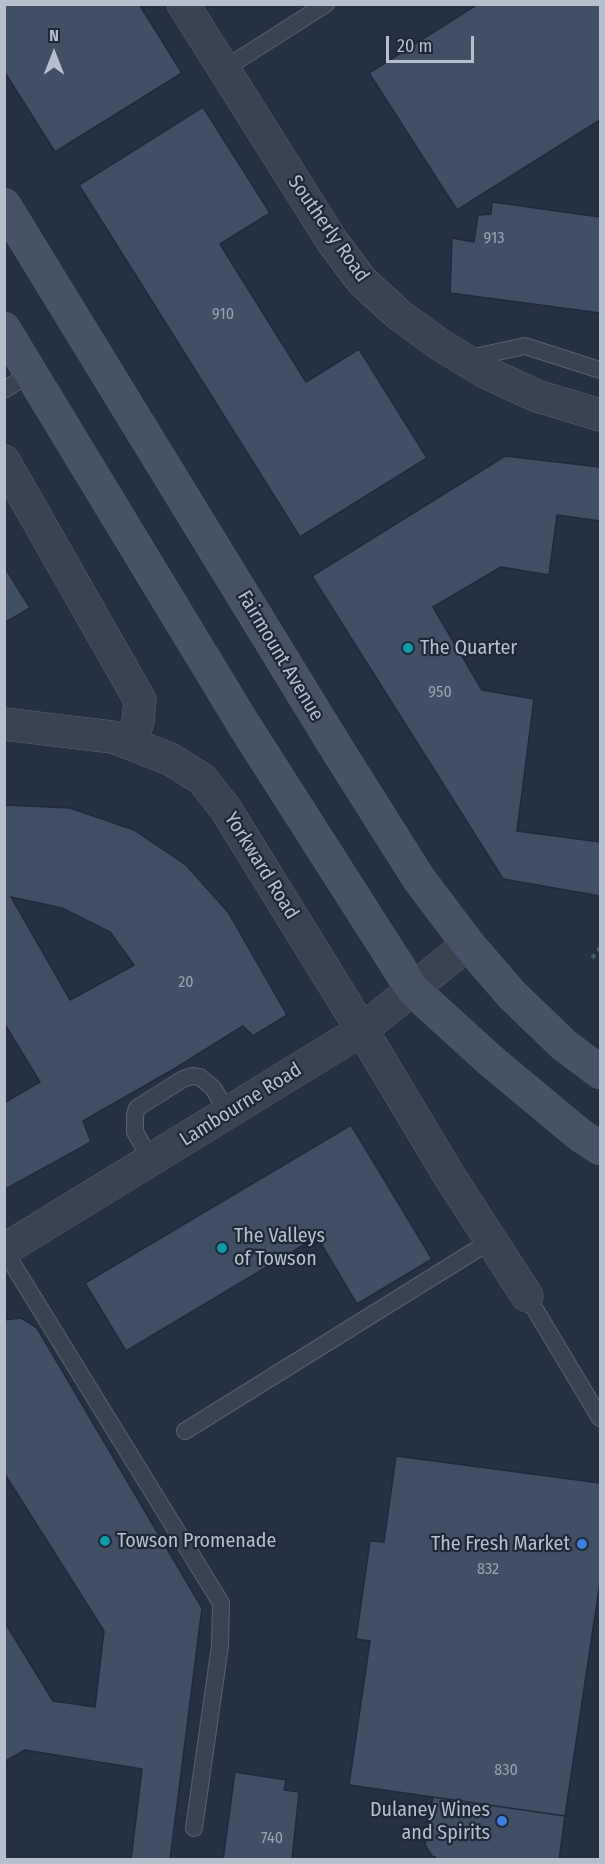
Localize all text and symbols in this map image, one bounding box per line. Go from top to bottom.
north arrow [24,24,84,84]
scale bar [389,24,478,62]
text: N [49,26,59,45]
text: 20 m [397,35,432,57]
street label: Southerly Road [282,171,374,287]
house number: 913 [484,229,504,249]
house number: 910 [212,305,234,325]
street label: Fairmount Avenue [232,587,328,725]
place label: The Quarter [420,636,517,660]
marker: The Quarter [401,641,415,655]
house number: 950 [428,683,452,703]
street label: Yorkward Road [219,808,303,924]
house number: 20 [178,973,194,993]
street label: Lambourne Road [176,1058,306,1152]
place label: The Valleys of Towson [234,1224,325,1271]
marker: The Valleys of Towson [215,1241,229,1255]
place label: Towson Promenade [117,1529,276,1553]
place label: The Fresh Market [431,1532,570,1556]
marker: Towson Promenade [98,1534,112,1548]
marker: The Fresh Market [575,1537,589,1551]
house number: 832 [477,1560,499,1580]
house number: 830 [494,1761,518,1781]
place label: Dulaney Wines and Spirits [370,1798,490,1845]
marker: Dulaney Wines and Spirits [495,1814,509,1828]
house number: 740 [261,1829,283,1849]

